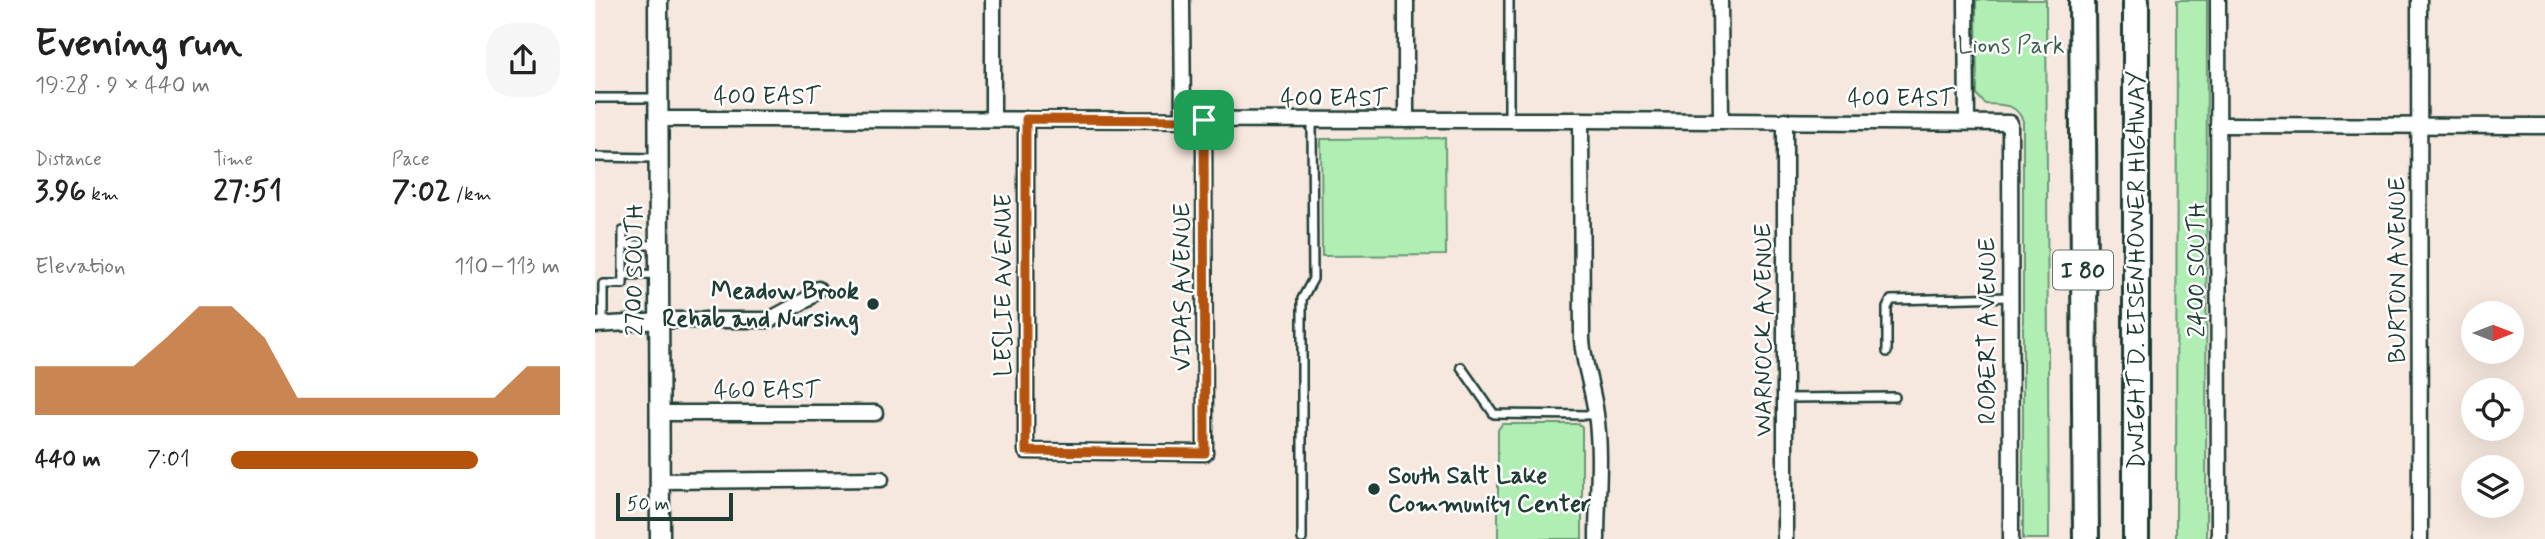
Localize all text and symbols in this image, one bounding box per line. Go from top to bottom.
text: Evening run [35,20,242,69]
button: share [486,23,560,97]
park label: Lions Park [1957,31,2065,62]
text: 19:28 · 9 × 440 m [35,71,210,101]
street label: DWIGHT D. EISENHOWER HIGHWAY [2122,71,2153,469]
street label: 400 EAST [714,82,821,113]
street label: 400 EAST [1281,84,1388,115]
street label: 400 EAST [1848,84,1955,115]
pin [1174,90,1234,150]
icon: arrive [1185,101,1223,139]
text: Distance [35,147,102,172]
text: Time [213,147,253,172]
text: Pace [392,147,429,172]
text: 3.96 [35,172,86,211]
text: 27:51 [213,172,282,211]
text: 7:02 [392,172,451,211]
street label: BURTON AVENUE [2383,176,2414,363]
text: km [86,182,119,207]
text: /km [451,182,492,207]
street label: LESLIE AVENUE [989,193,1020,377]
street label: 2400 SOUTH [2182,202,2213,337]
street label: VIDAS AVENUE [1168,203,1199,371]
street label: 2700 SOUTH [620,204,651,336]
street label: WARNOCK AVENUE [1749,223,1780,437]
street label: ROBERT AVENUE [1973,237,2004,425]
road number: I 80 [2053,250,2113,290]
text: Elevation [35,252,126,282]
text: 110–113 m [454,252,560,282]
place label: Meadow Brook Rehab and Nursing [662,276,859,336]
marker: Meadow Brook Rehab and Nursing [865,296,881,312]
north arrow [2461,301,2523,364]
map controls [2461,301,2524,518]
street label: 460 EAST [714,376,821,407]
button: locate [2461,378,2524,441]
text: 440 m [35,445,101,475]
text: 7:01 [147,445,190,475]
button: layers [2461,455,2524,518]
place label: South Salt Lake Community Center [1388,461,1591,520]
marker: South Salt Lake Community Center [1366,481,1382,497]
scale bar [616,490,733,522]
text: 50 m [627,492,670,517]

